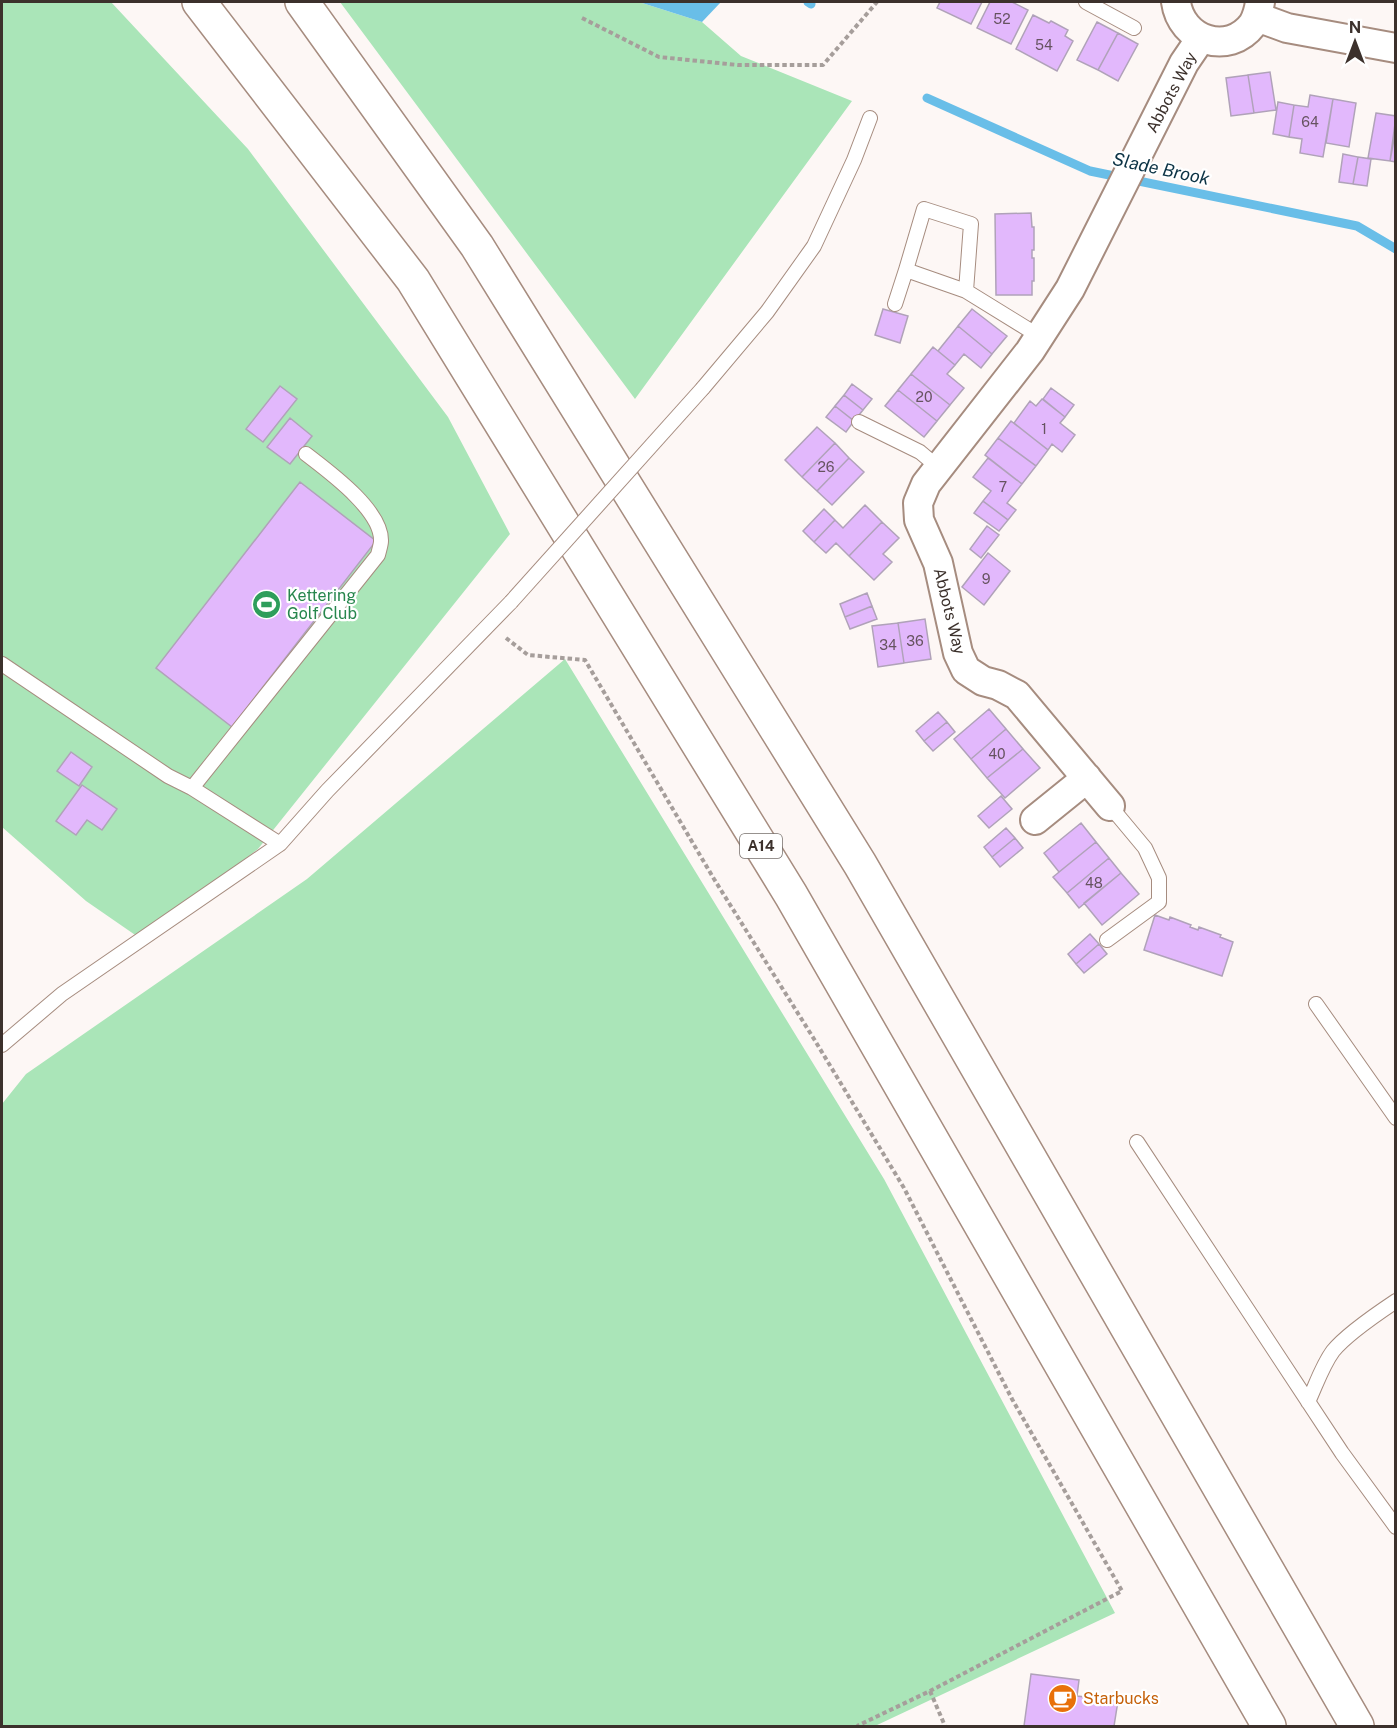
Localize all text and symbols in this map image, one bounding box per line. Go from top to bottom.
house number: 52 [993,11,1011,27]
north arrow [1325,12,1385,72]
text: N [1349,18,1361,37]
house number: 54 [1035,37,1053,53]
street label: Abbots Way [1142,48,1201,136]
house number: 64 [1301,114,1319,130]
water label: Slade Brook [1111,148,1212,189]
house number: 20 [916,389,932,405]
house number: 1 [1041,421,1047,437]
house number: 26 [817,459,835,475]
house number: 7 [999,479,1007,495]
street label: Abbots Way [930,566,970,657]
house number: 9 [982,571,991,587]
place label: Kettering Golf Club [287,586,357,623]
sports icon: Kettering Golf Club [250,588,282,620]
house number: 36 [906,633,924,649]
house number: 34 [879,637,897,653]
house number: 40 [988,746,1006,762]
road number: A14 [740,834,782,858]
house number: 48 [1085,875,1103,891]
cafe icon: Starbucks [1046,1682,1078,1714]
place label: Starbucks [1083,1689,1159,1708]

